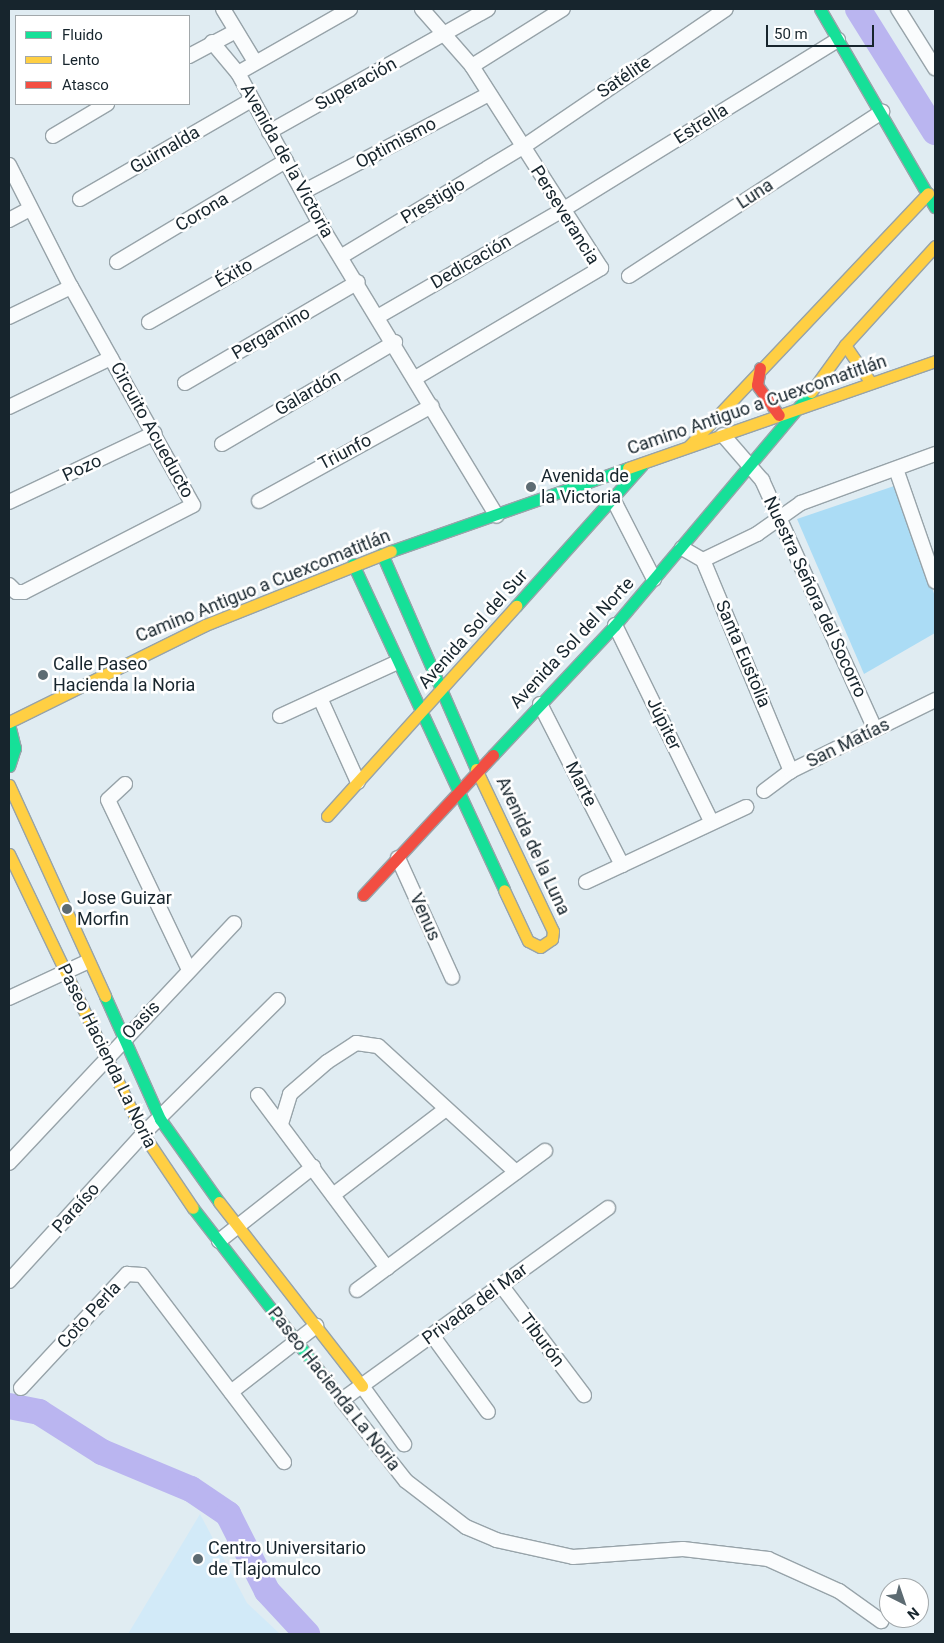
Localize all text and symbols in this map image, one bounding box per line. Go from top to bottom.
legend [15,15,190,105]
scale bar [769,15,876,47]
text: 50 m [774,25,808,43]
text: Fluido [62,26,103,44]
text: Lento [62,51,100,69]
street label: Satélite [593,51,655,103]
street label: Superación [311,53,401,115]
text: Atasco [62,76,109,94]
street label: Avenida de la Victoria [236,80,338,242]
street label: Estrella [670,99,732,149]
street label: Optimismo [352,113,440,173]
street label: Guirnalda [126,121,204,179]
street label: Perseverancia [526,161,604,269]
street label: Prestigio [397,173,469,229]
street label: Luna [733,174,777,214]
street label: Corona [172,188,232,236]
street label: Dedicación [427,230,515,294]
street label: Éxito [211,254,257,292]
street label: Pergamino [228,302,314,364]
street label: Camino Antiguo a Cuexcomatitlán [625,350,889,460]
street label: Circuito Acueducto [106,358,198,502]
street label: Galardón [271,366,345,420]
street label: Triunfo [315,429,375,475]
street label: Pozo [59,450,105,486]
place label: Avenida de la Victoria [541,466,629,508]
marker: Avenida de la Victoria [525,481,537,493]
street label: Nuestra Señora del Socorro [759,493,871,701]
street label: Camino Antiguo a Cuexcomatitlán [133,525,393,647]
street label: Avenida Sol del Sur [414,565,532,693]
street label: Avenida Sol del Norte [506,573,638,713]
street label: Santa Eustolia [711,597,775,711]
place label: Calle Paseo Hacienda la Noria [53,654,195,696]
marker: Calle Paseo Hacienda la Noria [37,669,49,681]
street label: Júpiter [642,694,686,754]
street label: San Matías [803,714,893,772]
street label: Marte [561,758,601,810]
street label: Avenida de la Luna [492,773,574,919]
place label: Jose Guizar Morfin [77,888,172,931]
street label: Venus [405,890,445,944]
marker: Jose Guizar Morfin [61,903,73,915]
street label: Paseo Hacienda La Noria [53,960,161,1152]
street label: Oasis [118,996,164,1044]
street label: Paraíso [48,1178,104,1238]
street label: Privada del Mar [418,1259,532,1349]
street label: Coto Perla [53,1277,125,1353]
street label: Paseo Hacienda La Noria [263,1303,405,1475]
street label: Tiburón [515,1309,569,1371]
place label: Centro Universitario de Tlajomulco [208,1538,366,1580]
marker: Centro Universitario de Tlajomulco [192,1553,204,1565]
north arrow [879,1578,929,1628]
text: N [904,1604,922,1623]

